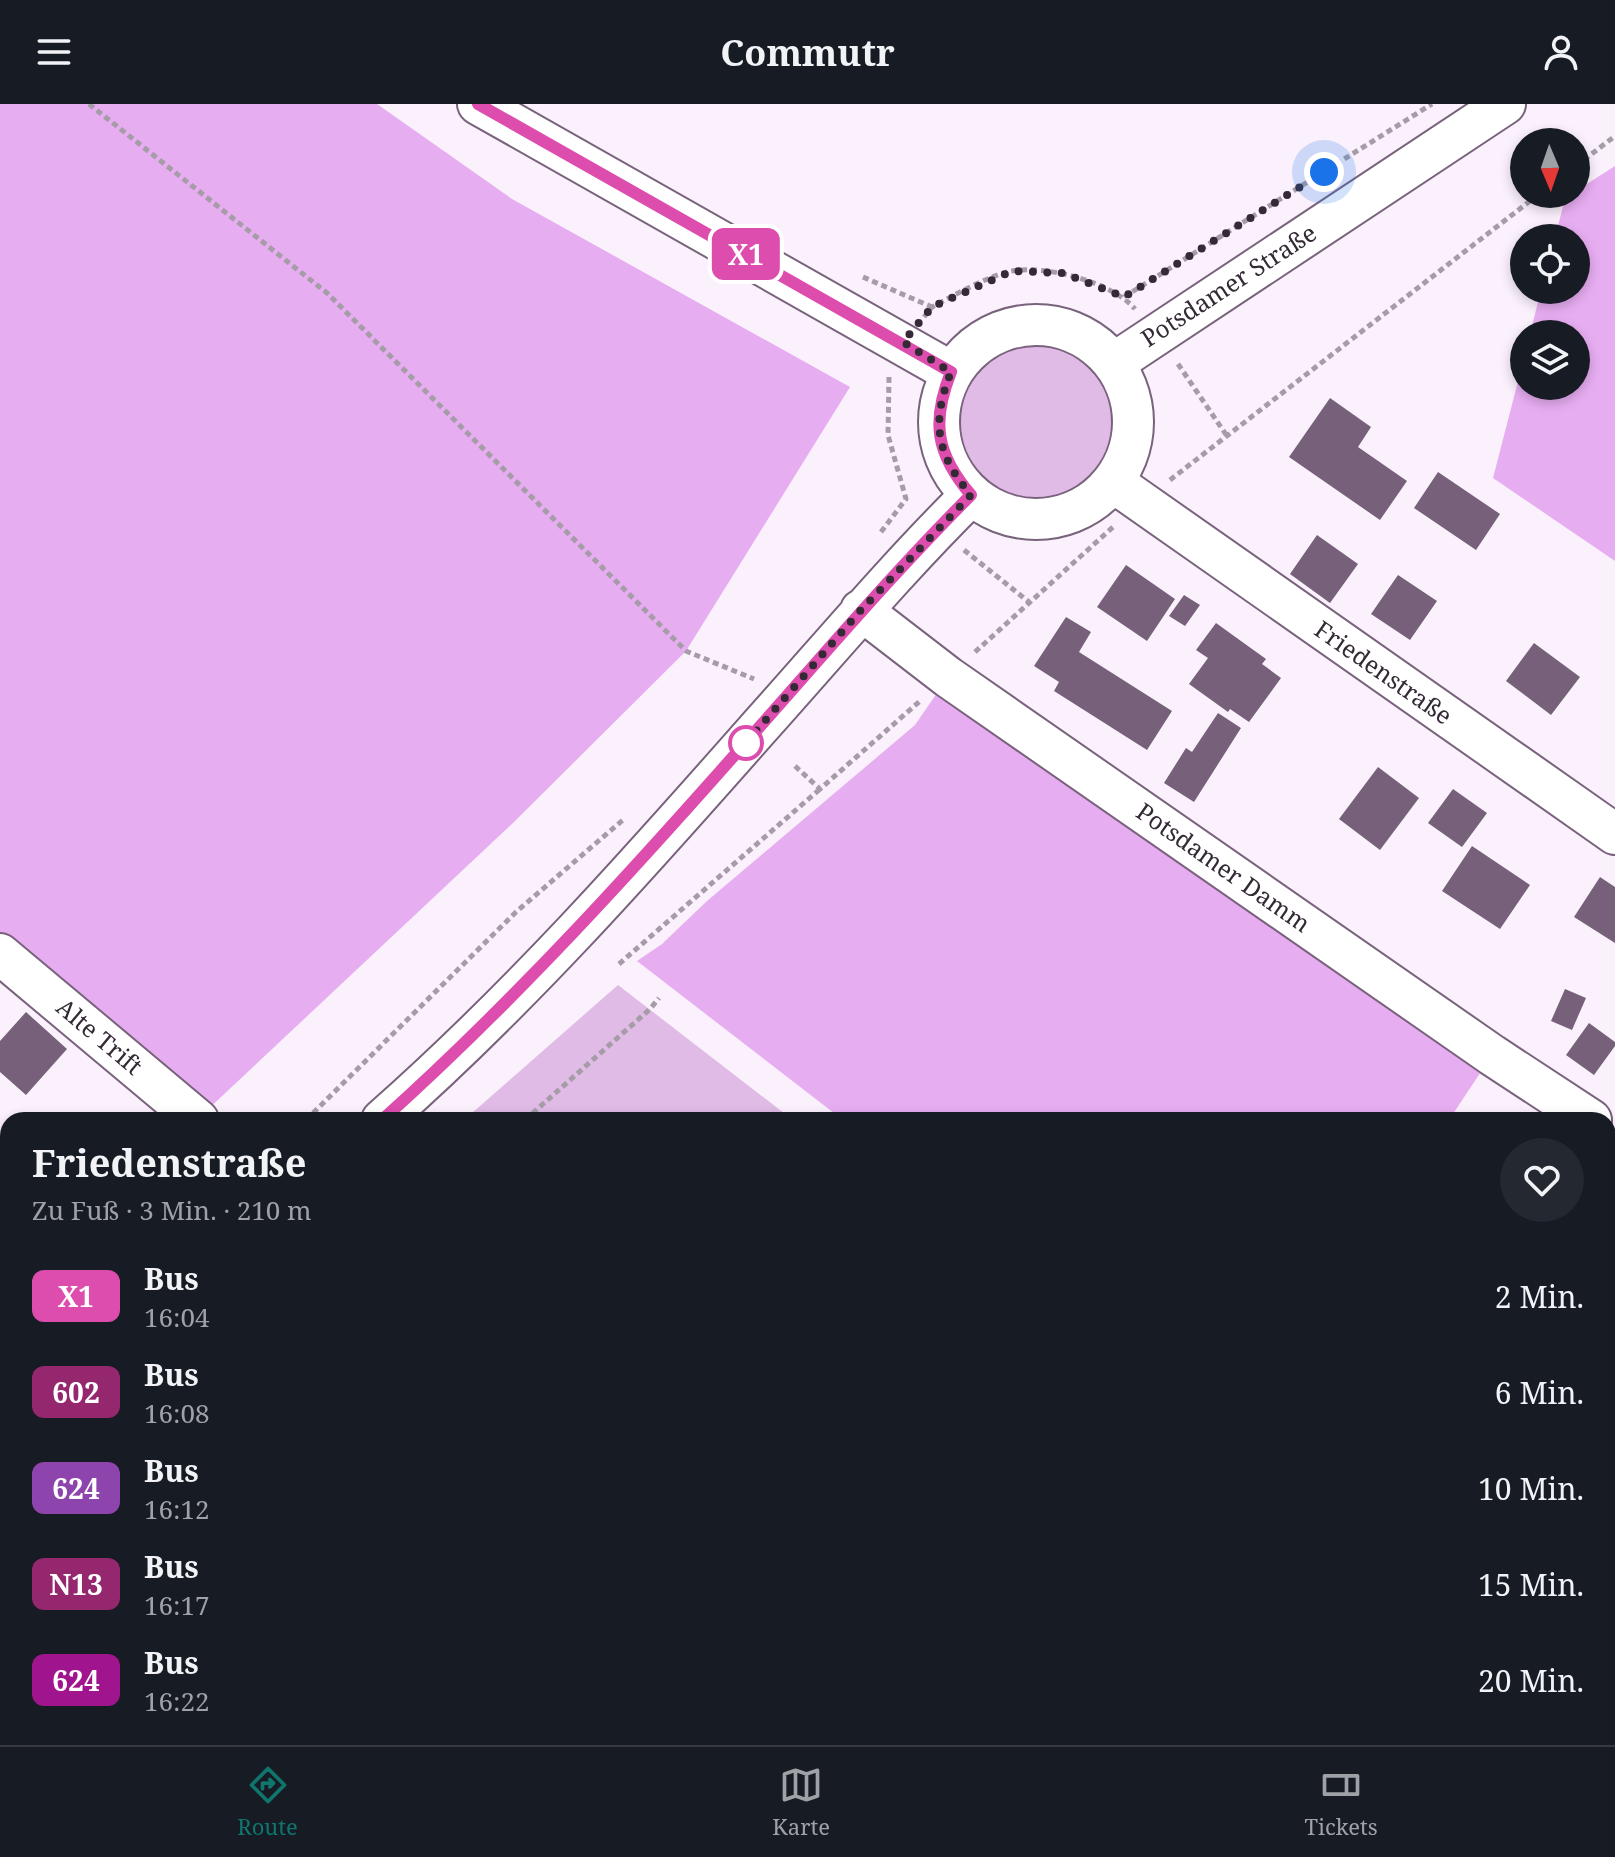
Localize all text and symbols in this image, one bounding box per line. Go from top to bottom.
text: Commutr [720,28,895,77]
icon: menu [32,30,76,74]
icon: person [1539,30,1583,74]
north arrow [1510,128,1590,208]
map controls [1510,128,1590,400]
your location [1304,152,1344,192]
street label: Potsdamer Straße [1134,216,1322,354]
button: locate [1510,224,1590,304]
line badge: X1 [710,228,782,280]
text: X1 [728,235,764,273]
button: layers [1510,320,1590,400]
street label: Friedenstraße [1308,612,1459,731]
unlabelled marker [729,726,763,760]
street label: Potsdamer Damm [1130,794,1318,939]
street label: Alte Trift [50,990,150,1082]
text: Friedenstraße [32,1136,306,1188]
button: heart [1500,1138,1584,1222]
text: Zu Fuß · 3 Min. · 210 m [32,1192,312,1228]
text: Bus [144,1258,199,1299]
text: 2 Min. [1495,1276,1584,1317]
text: X1 [58,1277,94,1315]
text: 16:04 [144,1299,210,1335]
text: Bus [144,1354,199,1395]
text: 6 Min. [1495,1372,1584,1413]
text: 602 [52,1373,100,1411]
text: 16:08 [144,1395,210,1431]
text: Bus [144,1450,199,1491]
text: 10 Min. [1478,1468,1584,1509]
text: 624 [52,1469,100,1507]
text: 16:12 [144,1491,210,1527]
text: Bus [144,1546,199,1587]
text: 15 Min. [1478,1564,1584,1605]
text: N13 [49,1565,103,1603]
text: 16:17 [144,1587,210,1623]
text: Bus [144,1642,199,1683]
text: 20 Min. [1478,1660,1584,1701]
text: 624 [52,1661,100,1699]
text: 16:22 [144,1683,210,1719]
tab: Route [237,1763,298,1841]
tab: Karte [772,1763,830,1841]
tab: Tickets [1305,1763,1378,1841]

